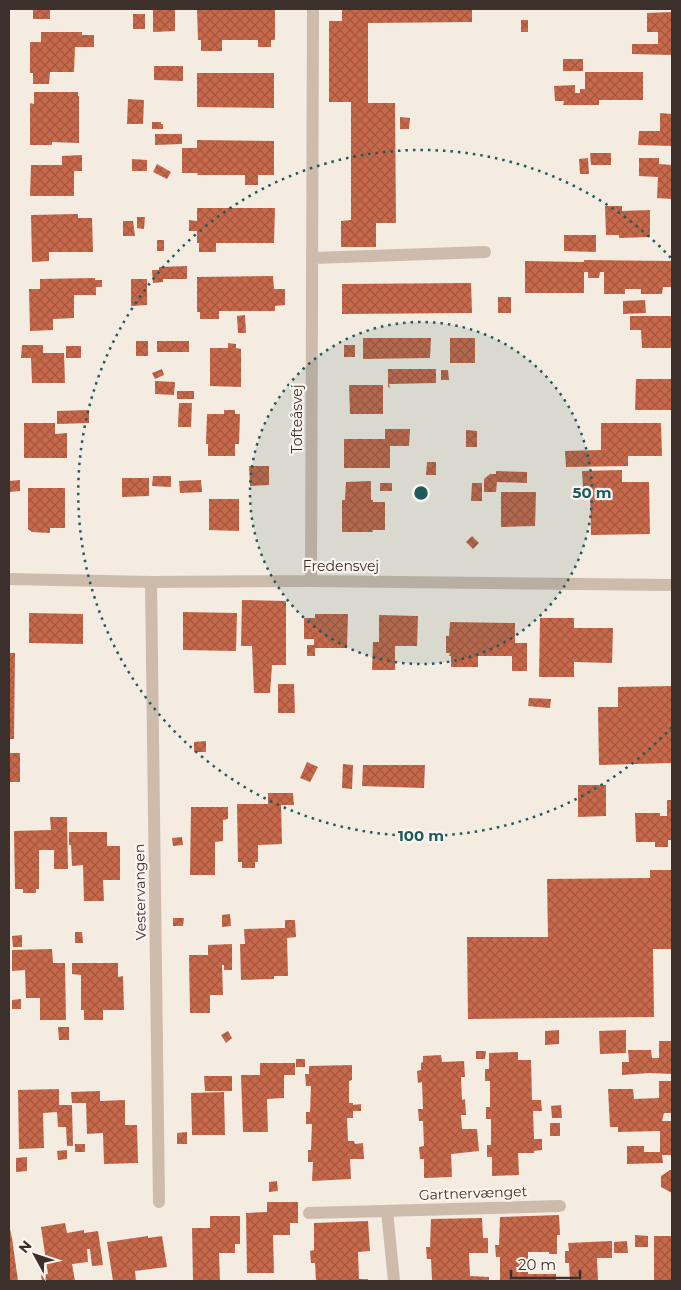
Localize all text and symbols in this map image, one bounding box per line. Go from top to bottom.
street label: Tofteåsvej [288,385,306,453]
text: 50 m [572,483,612,502]
centre of rings [412,484,430,502]
street label: Fredensvej [303,557,379,575]
text: 100 m [398,826,444,845]
street label: Vestervangen [130,844,150,940]
street label: Gartnervænget [418,1182,528,1204]
north arrow [10,1230,60,1280]
text: N [15,1237,36,1257]
scale bar [511,1248,580,1280]
text: 20 m [518,1255,556,1274]

